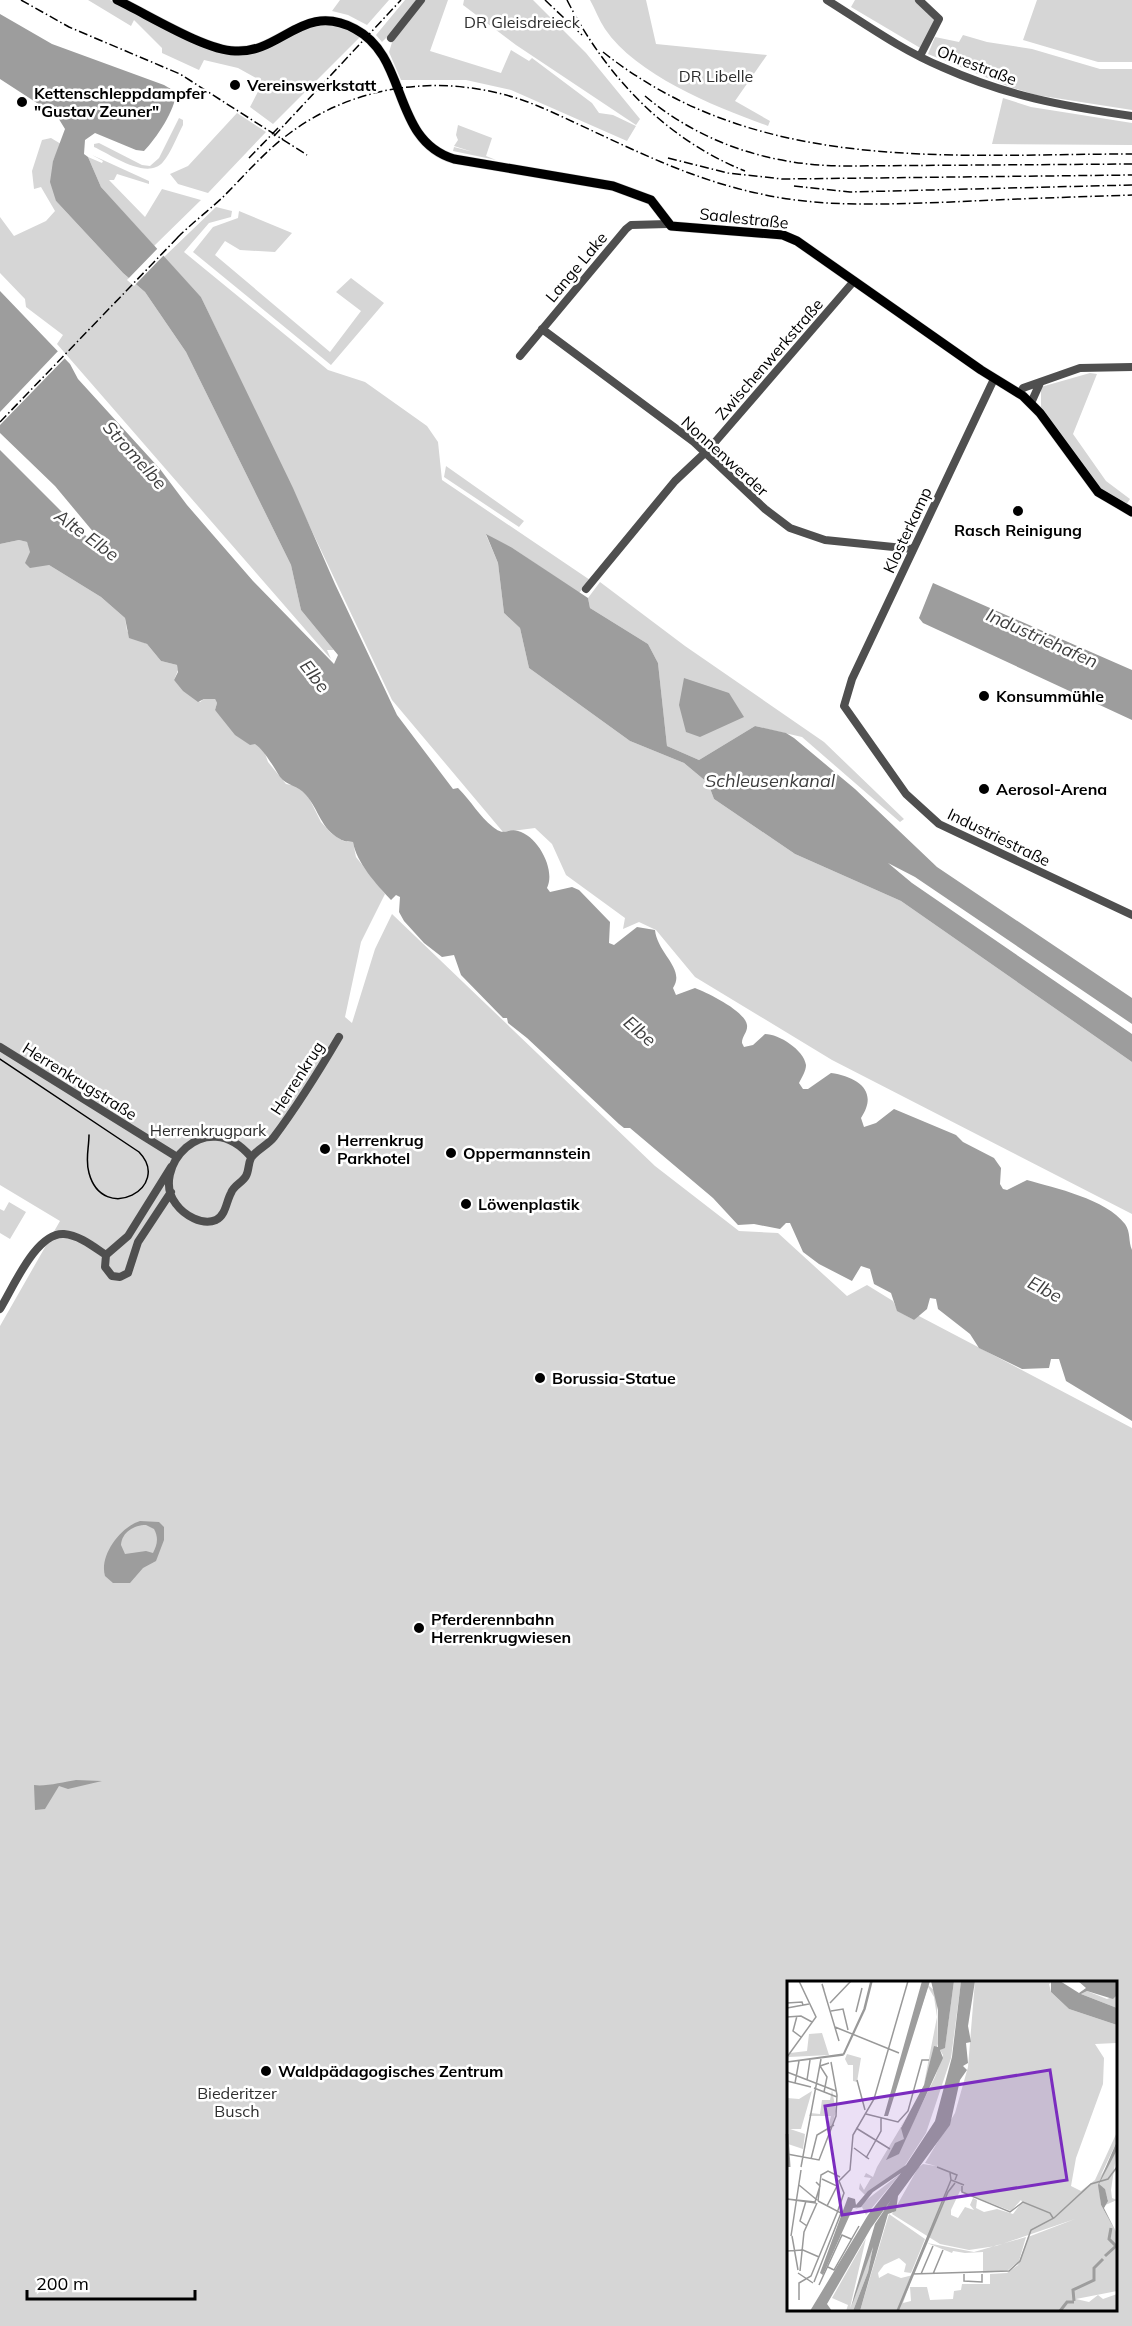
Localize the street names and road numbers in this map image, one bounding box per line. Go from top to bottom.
street label: Ohrestraße [934,41,1020,89]
street label: Saalestraße [699,203,789,233]
street label: Lange Lake [541,228,611,306]
street label: Zwischenwerkstraße [711,294,827,424]
street label: Nonnenwerder [677,412,773,500]
street label: Klosterkamp [878,484,936,576]
street label: Industriestraße [944,804,1054,870]
street label: Herrenkrugstraße [19,1038,141,1124]
street label: Herrenkrug [266,1038,328,1118]

